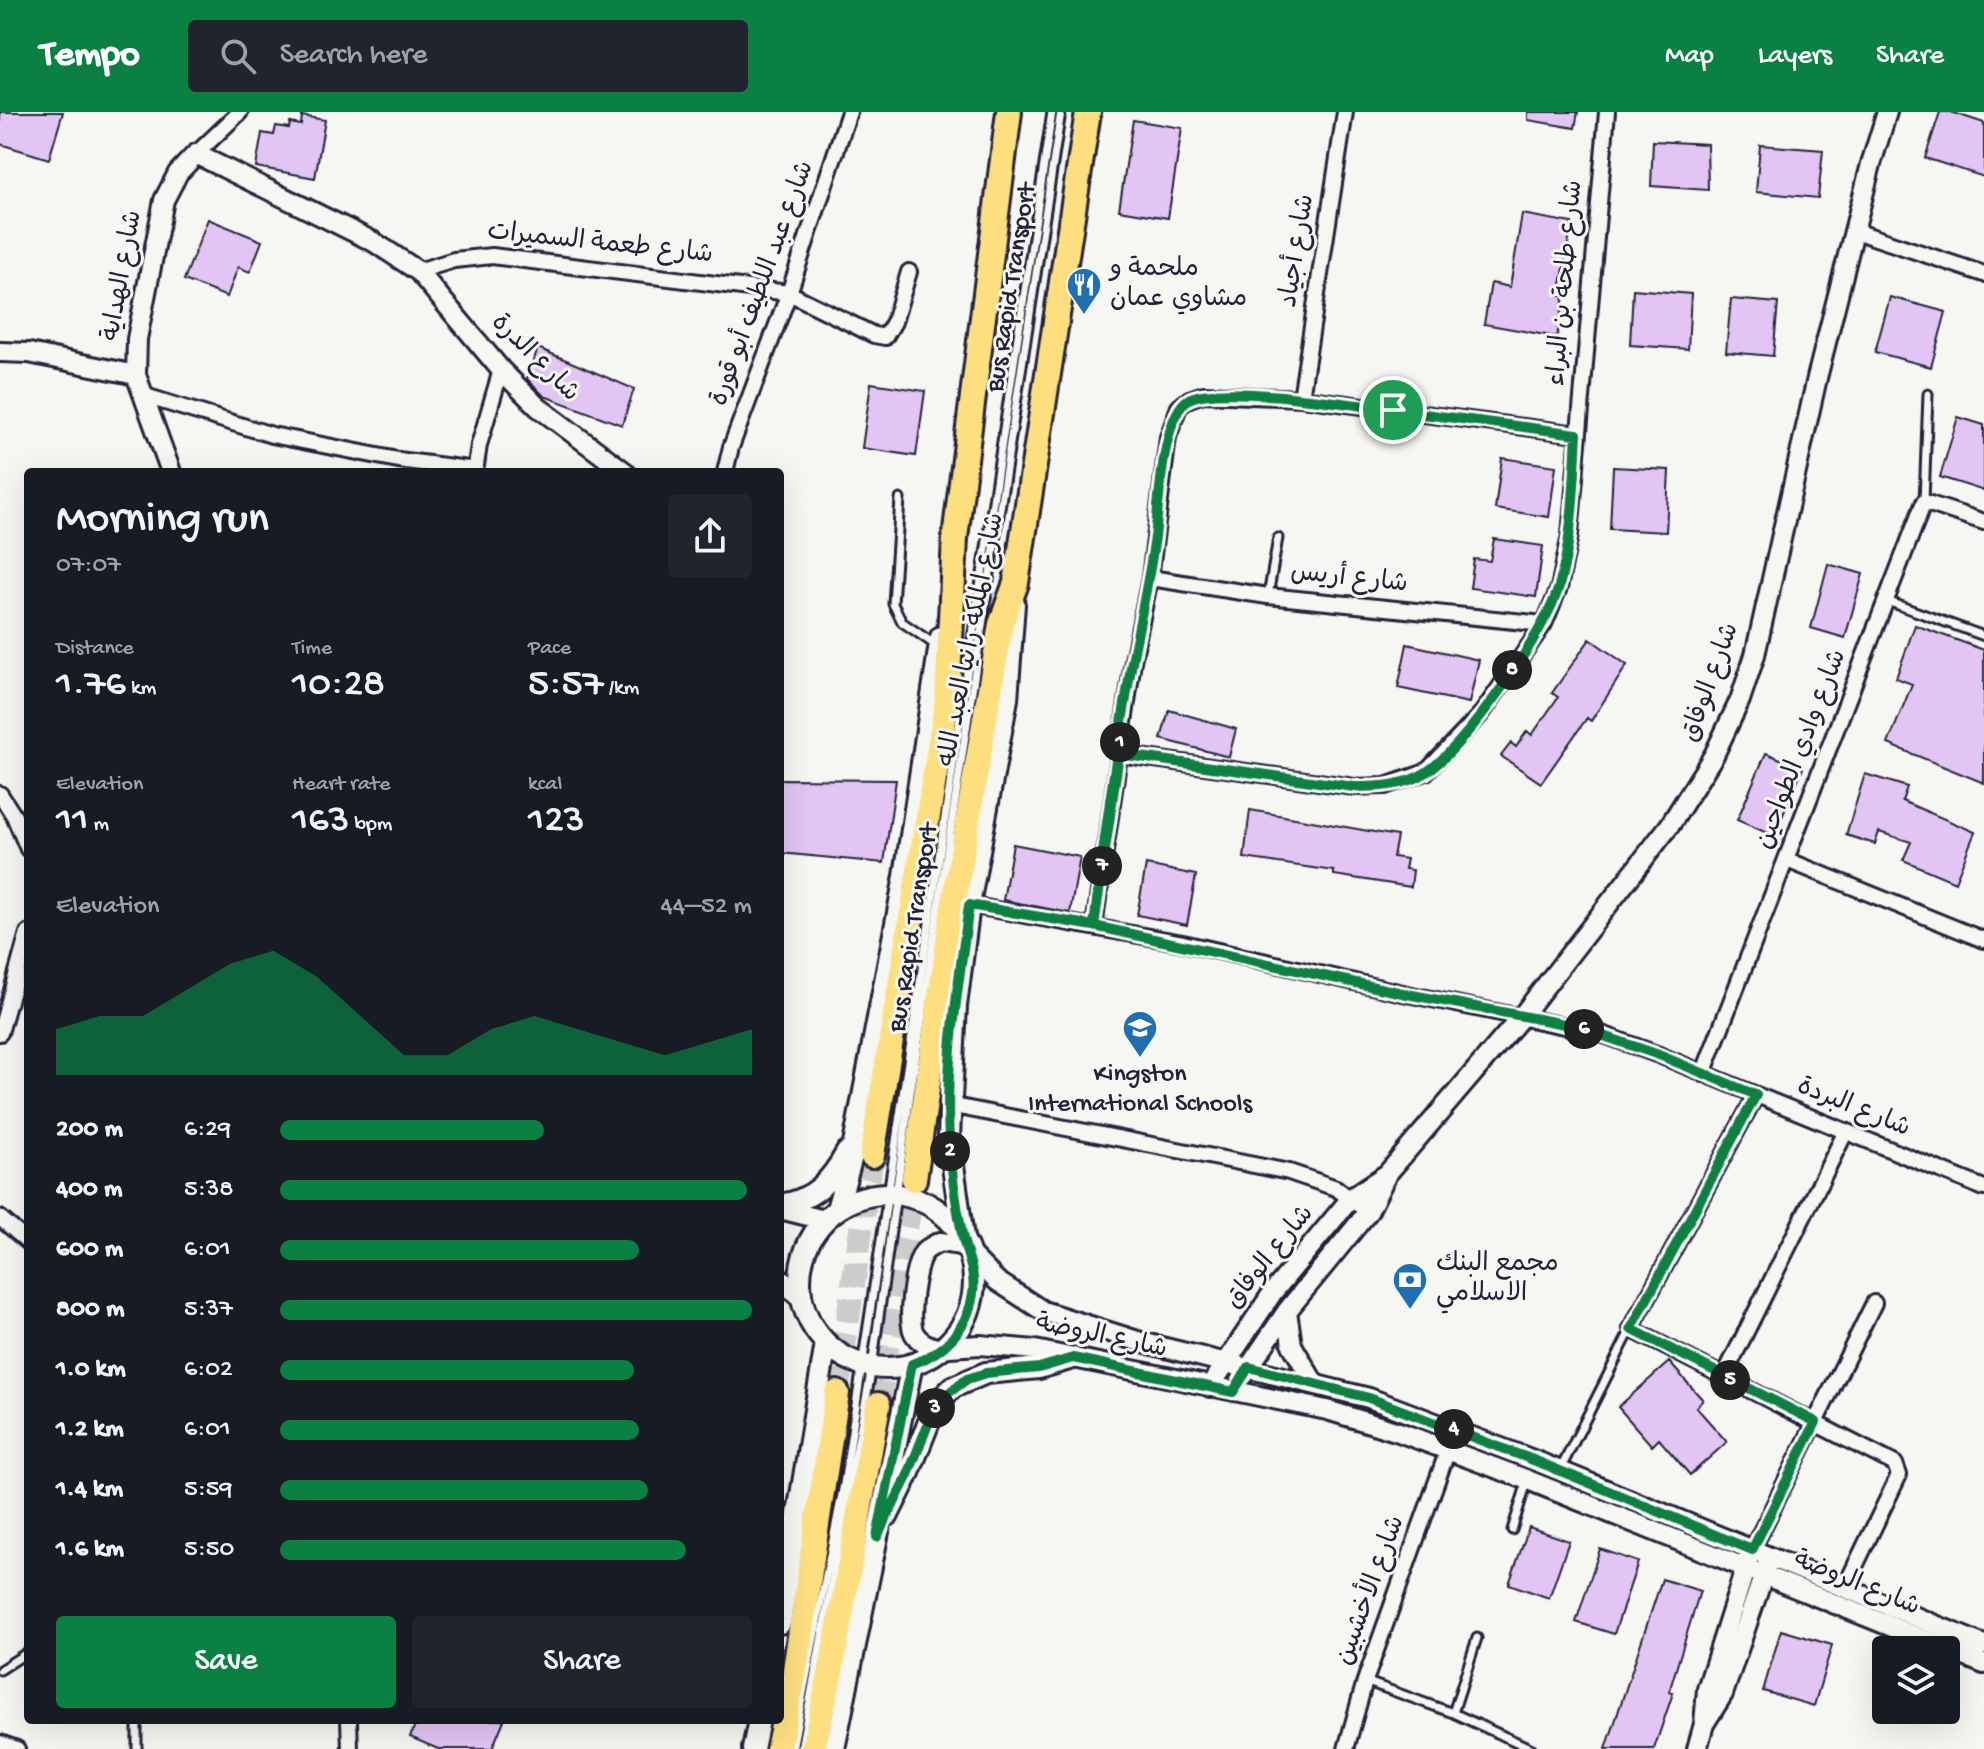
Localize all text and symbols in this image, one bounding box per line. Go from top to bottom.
search box [188,20,748,92]
text: Tempo [40,34,140,78]
icon: search [216,34,260,78]
text: Search here [280,39,427,74]
text: Map [1665,40,1714,73]
text: Layers [1758,40,1832,73]
text: Share [1876,40,1944,73]
street label: شارع عبد اللطيف أبو قورة [701,156,823,411]
street label: Bus Rapid Transport [981,179,1045,396]
street label: شارع طلحة بن البراء [1543,179,1591,387]
street label: شارع أجياد [1271,192,1323,310]
street label: شارع الهداية [97,208,151,344]
street label: شارع طعمة السميرات [486,218,714,272]
place label: ملحمة و مشاوي عمان [1108,255,1247,316]
restaurant icon: ملحمة و مشاوي عمان [1065,266,1103,316]
street label: شارع الدرة [483,308,585,410]
pin [1359,376,1427,444]
icon: arrive [1371,388,1415,432]
button: share [668,494,752,578]
text: Morning run [56,495,269,547]
street label: شارع الملكة رانيا العبد الله [933,510,1013,770]
text: 07:07 [56,551,121,582]
street label: شارع أريس [1289,554,1410,602]
street label: شارع الوفاق [1676,619,1748,747]
text: Distance [56,636,134,662]
text: Time [292,636,332,662]
text: Pace [528,636,571,662]
street label: شارع وادي الطواحين [1751,646,1855,854]
pin: 8 [1492,650,1532,690]
text: 8 [1506,657,1518,683]
text: 1.76 [56,662,126,709]
text: 10:28 [292,662,385,709]
text: 5:57 [528,662,603,709]
text: km [126,676,156,702]
text: /km [603,676,639,702]
pin: 1 [1100,722,1140,762]
text: 1 [1116,729,1124,755]
text: Elevation [56,772,143,798]
text: Heart rate [292,772,390,798]
text: kcal [528,772,562,798]
text: 11 [56,798,88,845]
text: 163 [292,798,349,845]
text: 123 [528,798,585,845]
text: m [88,812,109,838]
text: bpm [349,812,392,838]
street label: Bus Rapid Transport [883,819,947,1036]
pin: 7 [1082,846,1122,886]
text: 7 [1096,853,1108,879]
text: Elevation [56,892,159,923]
text: 44–52 m [660,892,752,923]
school or university icon: Kingston International Schools [1121,1009,1159,1059]
pin: 6 [1564,1009,1604,1049]
text: 6 [1578,1016,1590,1042]
place label: Kingston International Schools [1028,1060,1254,1121]
street label: شارع البردة [1792,1072,1914,1146]
text: 200 m [56,1115,123,1146]
text: 6:29 [184,1115,231,1146]
pin: 2 [930,1131,970,1171]
text: 2 [945,1138,955,1164]
text: 400 m [56,1175,122,1206]
text: 5:38 [184,1175,234,1206]
street label: شارع الوفاق [1220,1200,1322,1316]
text: 600 m [56,1235,123,1266]
text: 6:01 [184,1235,231,1266]
place label: مجمع البنك الاسلامي [1436,1250,1559,1314]
bank icon: مجمع البنك الاسلامي [1391,1261,1429,1311]
text: 800 m [56,1295,124,1326]
text: 5:37 [184,1295,233,1326]
street label: شارع الروضة [1032,1309,1170,1367]
text: 1.0 km [56,1355,126,1386]
text: 6:02 [184,1355,233,1386]
pin: 5 [1710,1360,1750,1400]
text: 5 [1724,1367,1736,1393]
pin: 3 [915,1388,955,1428]
text: 3 [929,1395,941,1421]
pin: 4 [1434,1409,1474,1449]
text: 1.2 km [56,1415,124,1446]
text: 6:01 [184,1415,231,1446]
text: 4 [1449,1416,1459,1442]
text: 1.4 km [56,1475,123,1506]
text: 5:59 [184,1475,233,1506]
street label: شارع الأخشبين [1324,1510,1413,1670]
text: 1.6 km [56,1535,124,1566]
text: 5:50 [184,1535,234,1566]
street label: شارع الروضة [1788,1546,1924,1624]
button: Save [56,1616,396,1708]
button: Share [412,1616,752,1708]
map controls [1872,1636,1960,1724]
button: layers [1872,1636,1960,1724]

